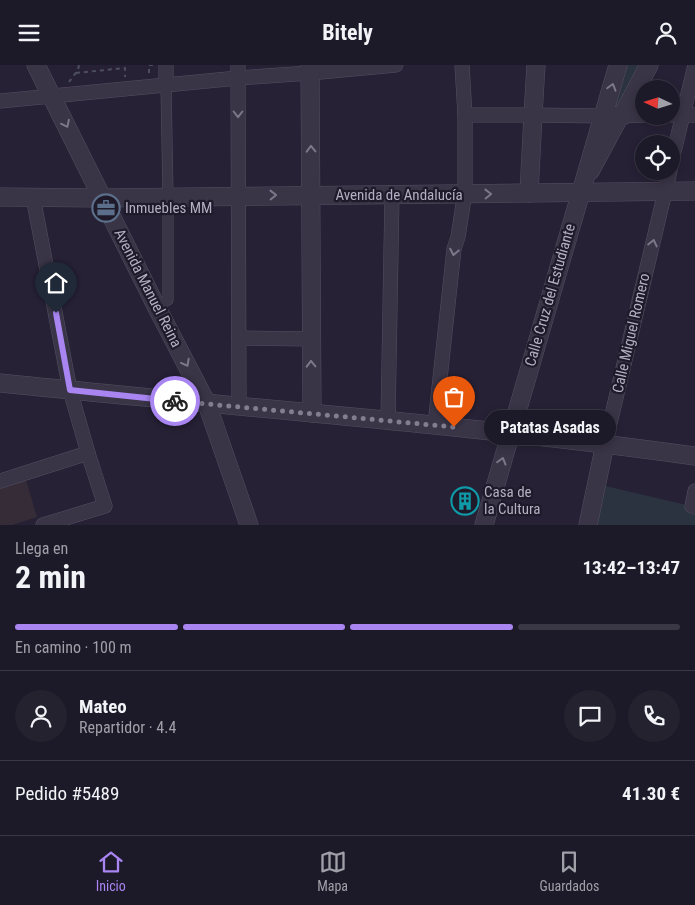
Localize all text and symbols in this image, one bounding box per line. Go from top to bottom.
icon: menu [15,19,43,47]
icon: person [652,19,680,47]
text: Bitely [322,20,373,45]
north arrow [635,80,680,125]
map controls [635,80,680,180]
one-way arrow [606,84,616,92]
one-way arrow [233,110,243,118]
one-way arrow [60,119,70,128]
button: locate [635,135,680,180]
one-way arrow [306,145,316,152]
street label: Avenida de Andalucía [335,186,463,204]
one-way arrow [485,189,493,199]
one-way arrow [270,190,278,200]
office icon: Inmuebles MM [91,193,121,223]
place label: Inmuebles MM [125,199,212,217]
street label: Calle Cruz del Estudiante [521,222,579,368]
street label: Avenida Manuel Reina [110,226,186,350]
one-way arrow [647,238,658,247]
one-way arrow [449,248,460,257]
pin [35,262,77,313]
icon: home [42,269,70,297]
street label: Calle Miguel Romero [608,271,654,395]
one-way arrow [180,358,190,367]
one-way arrow [306,360,316,368]
courier [150,376,200,426]
pin [433,376,475,427]
icon: bag [440,383,468,411]
icon: bike [161,387,189,415]
callout: Patatas Asadas [484,409,616,445]
text: Patatas Asadas [500,418,600,437]
one-way arrow [496,458,506,466]
place label: Casa de la Cultura [484,483,540,518]
building icon: Casa de la Cultura [450,486,480,516]
text: Llega en [15,539,68,558]
text: 13:42–13:47 [582,556,680,579]
text: 2 min [15,558,86,596]
text: En camino · 100 m [15,638,132,657]
button: person [15,690,67,742]
button: chat [564,690,616,742]
button: phone [628,690,680,742]
text: Mateo [79,695,127,718]
text: Repartidor · 4.4 [79,718,176,737]
text: Pedido #5489 [15,782,119,805]
text: 41.30 € [622,782,680,805]
tab: Inicio [96,848,126,894]
tab: Mapa [317,848,348,894]
tab: Guardados [539,848,599,894]

